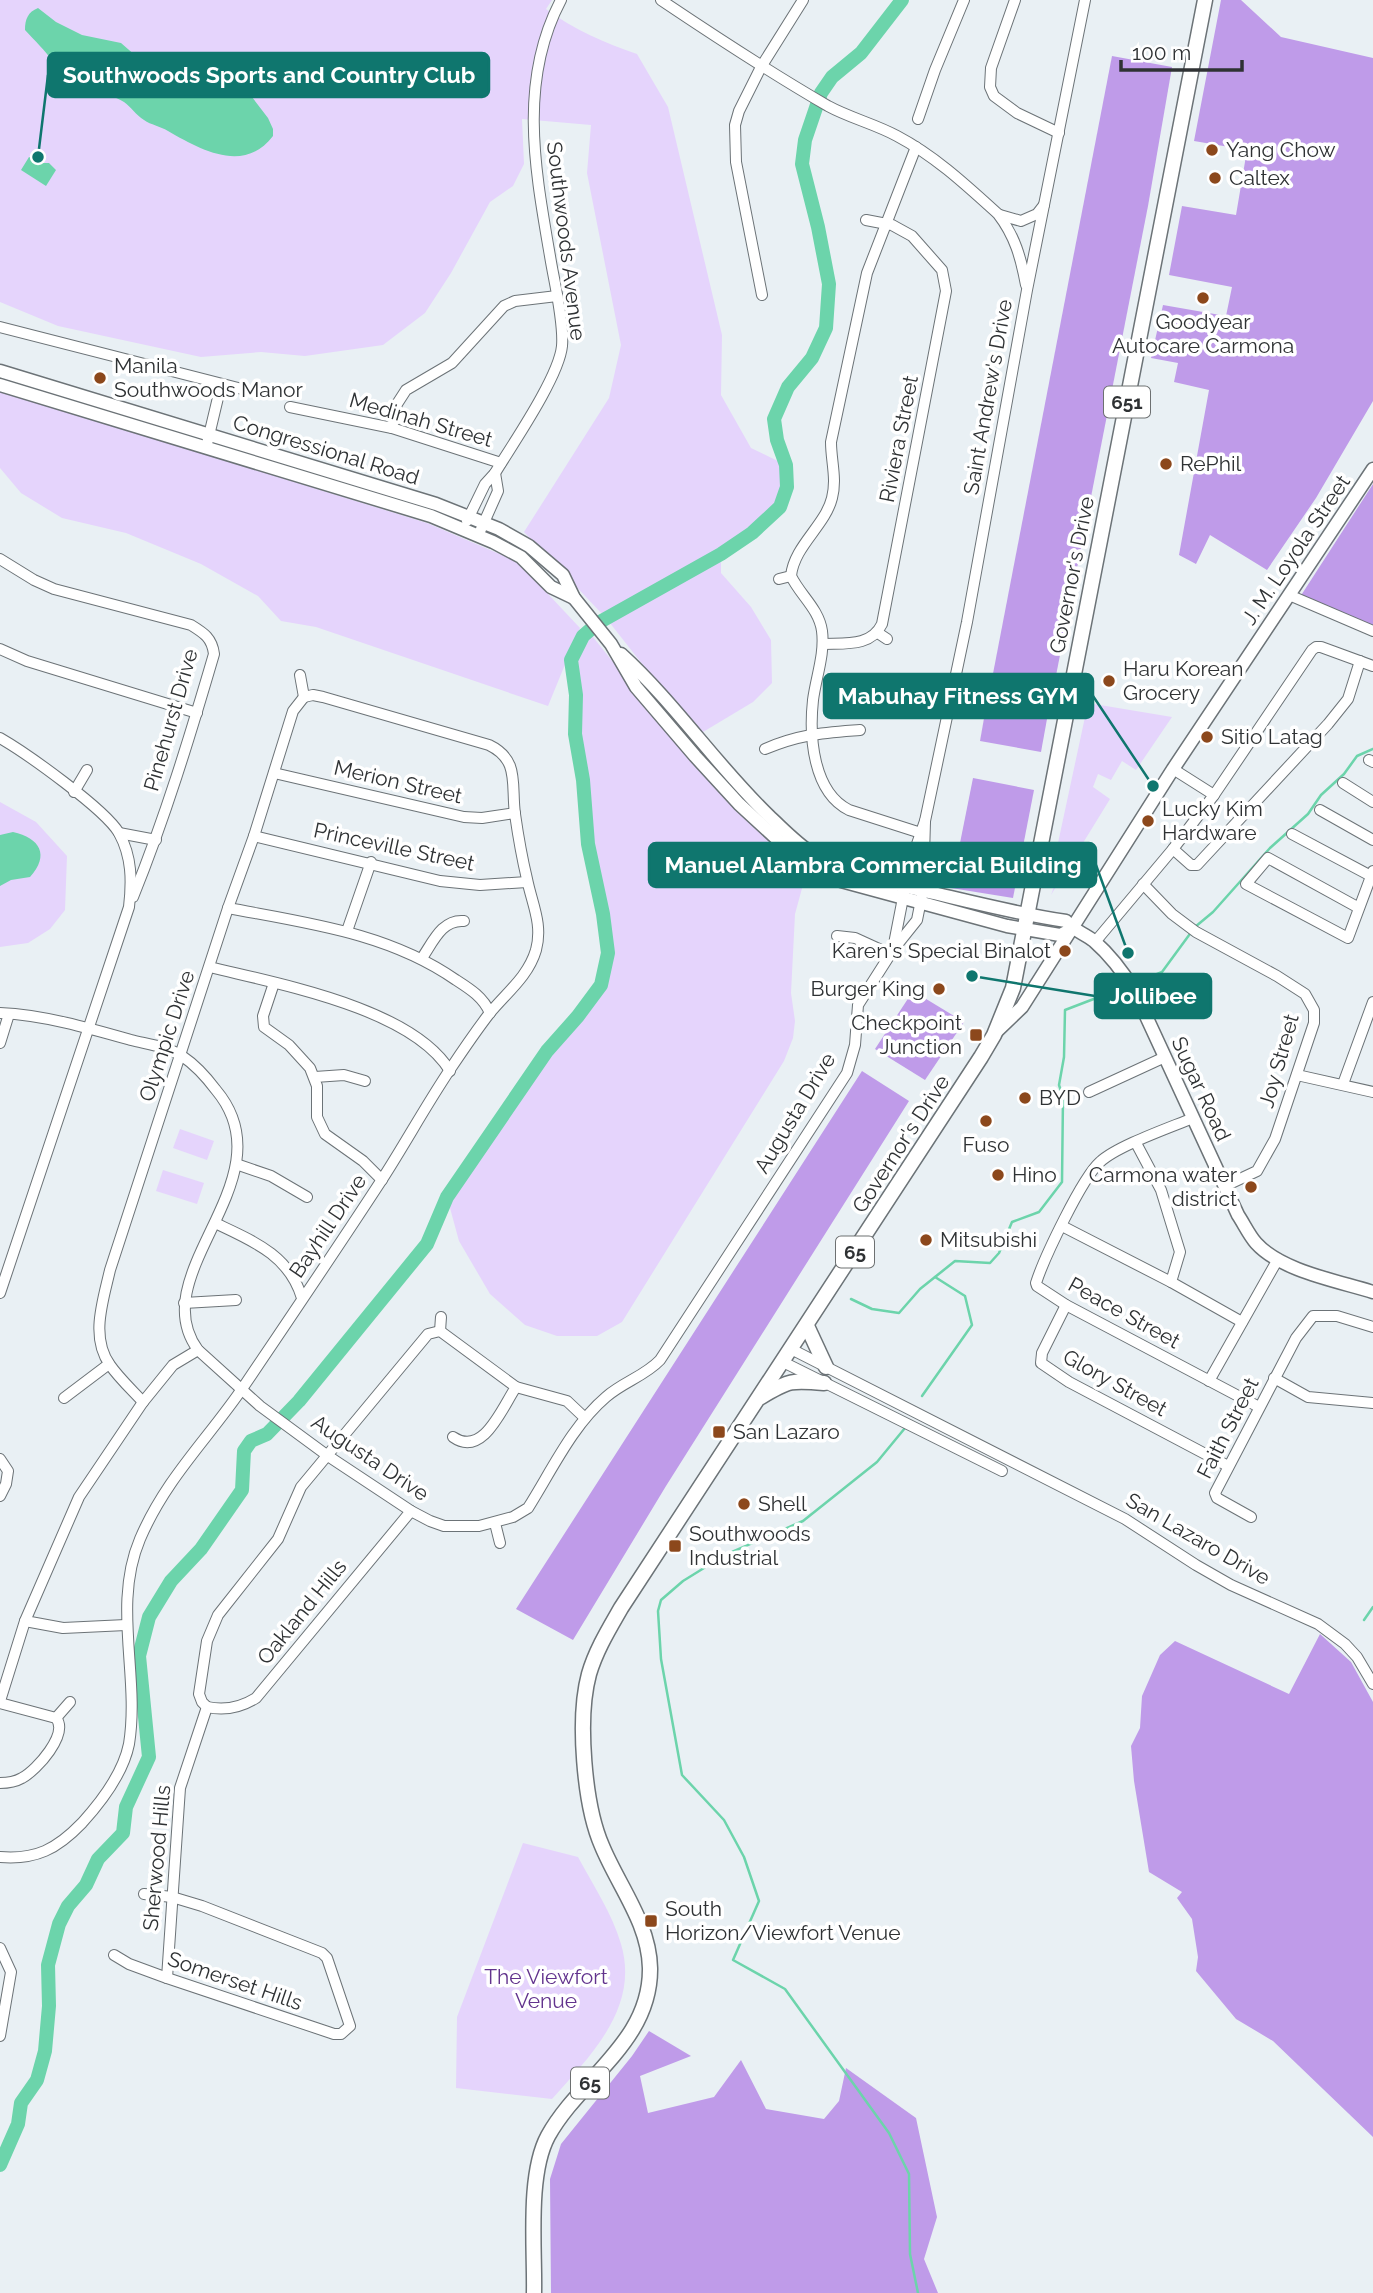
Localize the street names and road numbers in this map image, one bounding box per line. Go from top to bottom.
street label: Southwoods Avenue [542,140,591,342]
street label: Saint Andrew's Drive [958,297,1017,497]
street label: Riviera Street [874,373,923,504]
road number: 651 [1104,386,1150,418]
street label: Medinah Street [347,387,496,452]
street label: Congressional Road [230,409,422,490]
street label: J. M. Loyola Street [1236,470,1355,629]
street label: Governor's Drive [1044,494,1099,655]
street label: Pinehurst Drive [138,646,203,794]
street label: Merion Street [332,755,465,808]
street label: Princeville Street [311,817,477,876]
street label: Olympic Drive [134,967,199,1105]
street label: Joy Street [1253,1011,1304,1111]
street label: Sugar Road [1166,1033,1237,1145]
street label: Augusta Drive [749,1048,840,1177]
street label: Governor's Drive [847,1070,954,1217]
street label: Bayhill Drive [284,1169,371,1282]
road number: 65 [836,1236,874,1268]
street label: Peace Street [1064,1272,1185,1354]
street label: Glory Street [1059,1344,1172,1421]
street label: Faith Street [1191,1373,1264,1482]
street label: Augusta Drive [307,1409,434,1506]
street label: San Lazaro Drive [1122,1487,1275,1590]
street label: Oakland Hills [252,1554,352,1669]
street label: Sherwood Hills [138,1784,175,1932]
street label: Somerset Hills [165,1946,306,2015]
road number: 65 [571,2068,609,2098]

